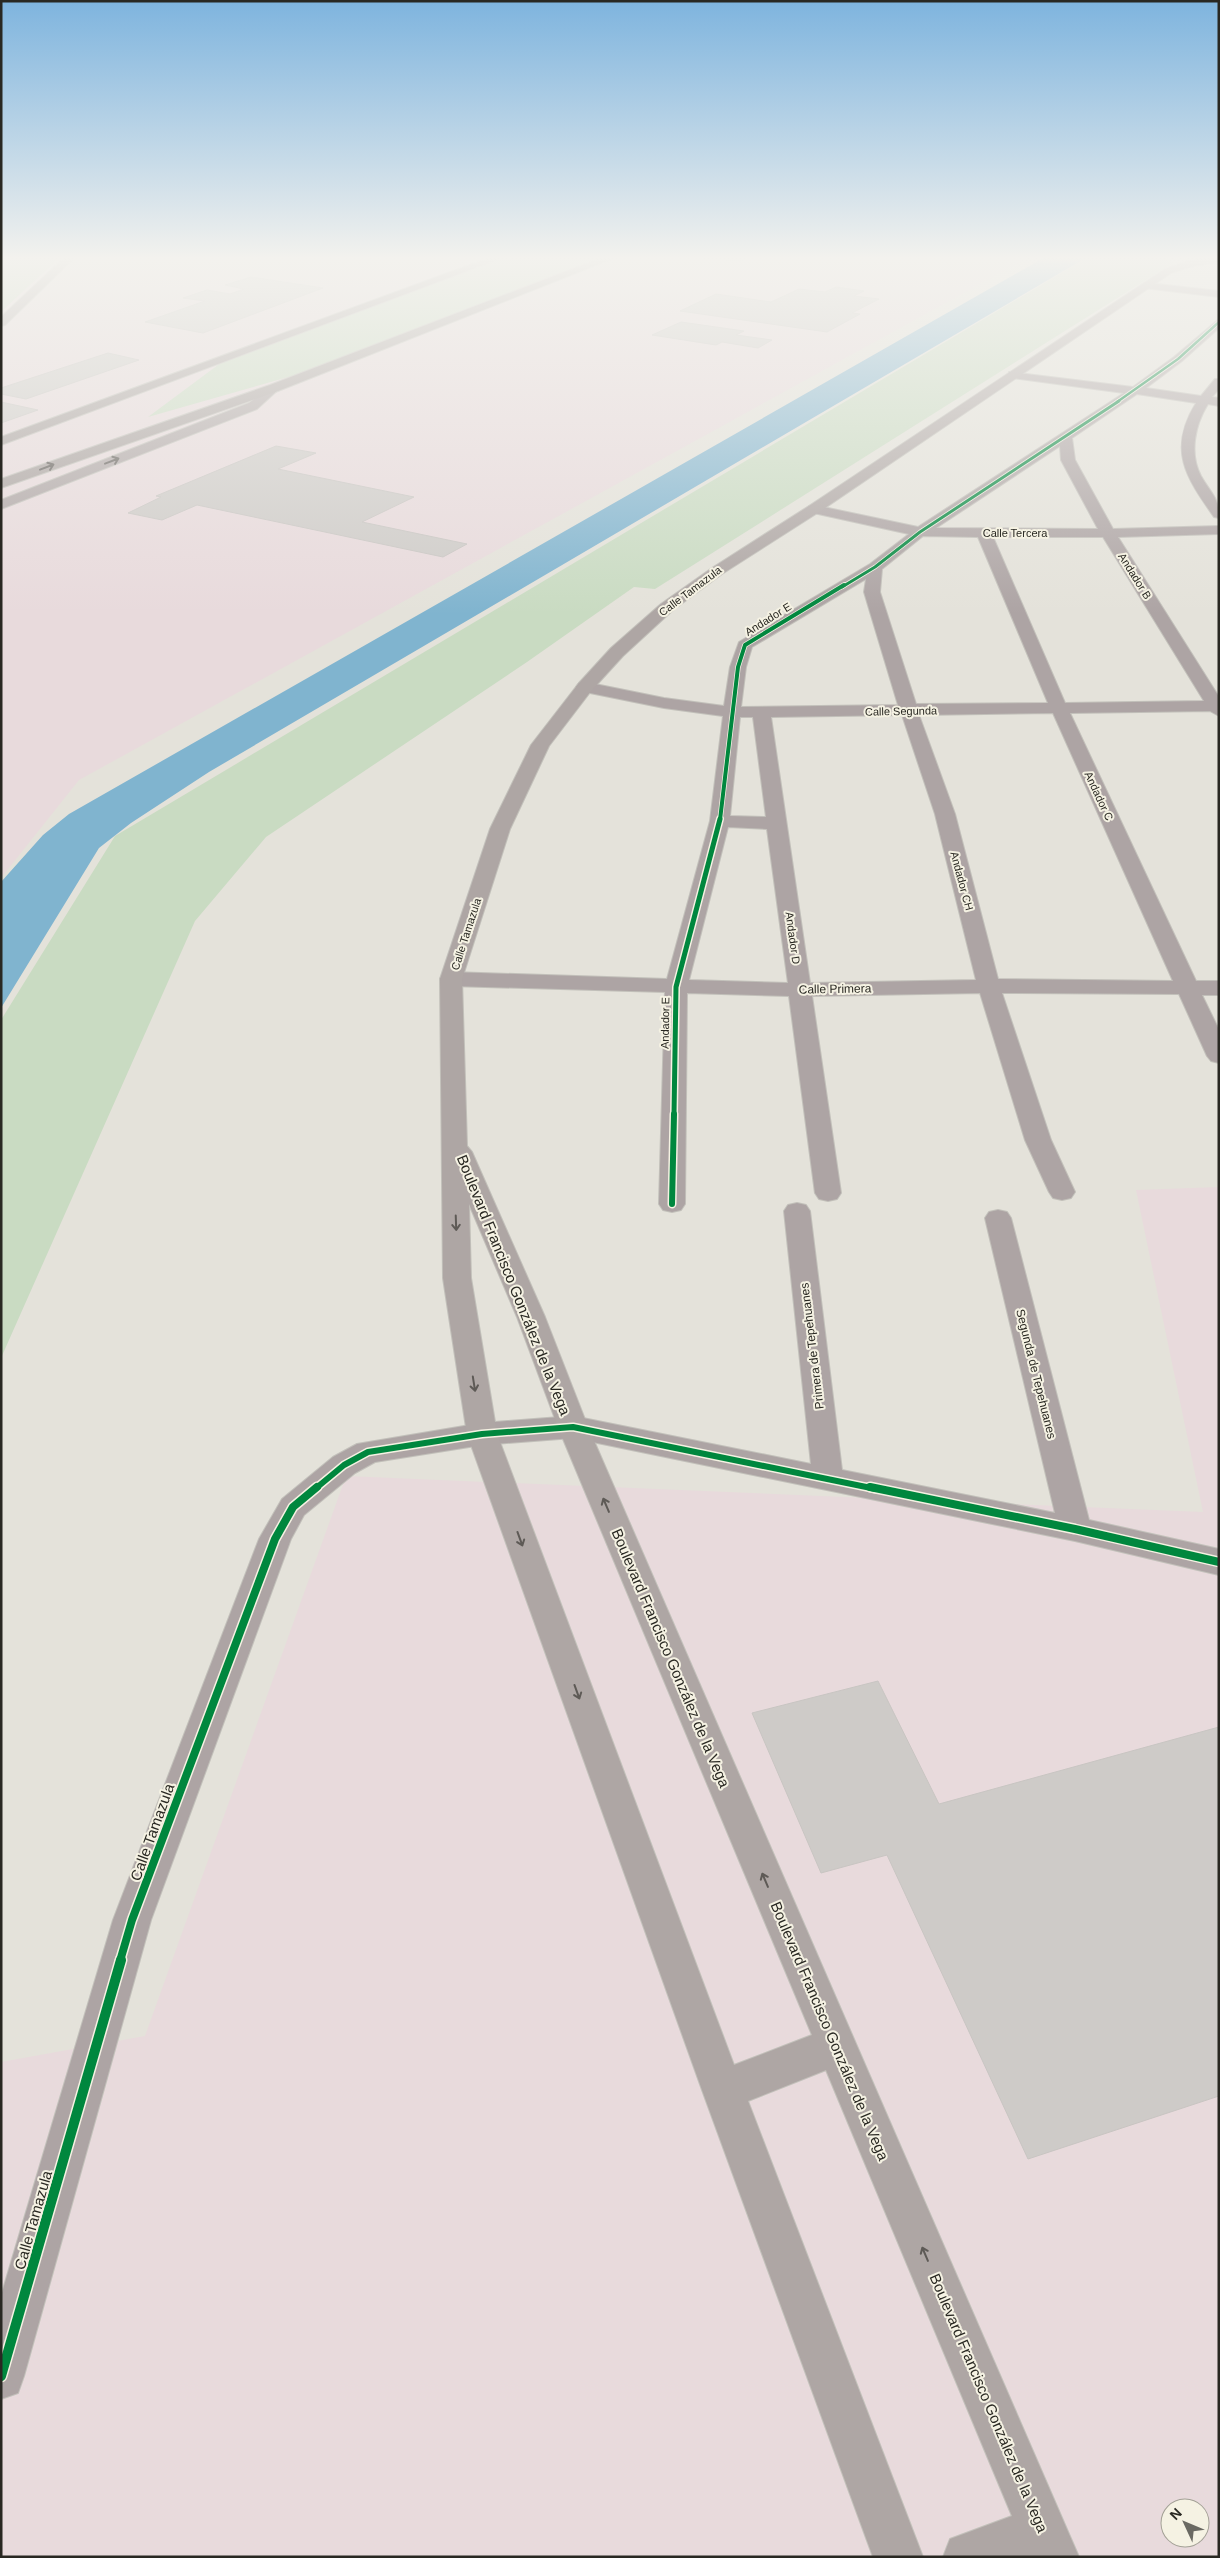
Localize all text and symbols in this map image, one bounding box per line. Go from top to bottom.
one-way arrow [104,456,119,465]
one-way arrow [39,461,54,471]
street label: Calle Tercera [983,527,1048,539]
street label: Andador B [1116,551,1154,601]
street label: Calle Tamazula [656,563,724,618]
street label: Andador E [743,600,793,638]
street label: Calle Segunda [865,704,938,718]
street label: Andador C [1082,770,1116,822]
street label: Andador CH [948,850,976,912]
street label: Calle Tamazula [449,896,484,972]
street label: Andador D [783,911,803,965]
street label: Calle Primera [799,981,872,997]
street label: Andador E [659,997,671,1049]
street label: Boulevard Francisco González de la Vega [454,1152,574,1418]
one-way arrow [451,1214,461,1231]
street label: Primera de Tepehuanes [797,1282,827,1410]
street label: Segunda de Tepehuanes [1013,1308,1059,1440]
one-way arrow [469,1376,479,1392]
one-way arrow [600,1498,610,1513]
street label: Boulevard Francisco González de la Vega [609,1526,734,1790]
one-way arrow [516,1531,525,1546]
one-way arrow [573,1684,582,1699]
street label: Calle Tamazula [127,1780,178,1883]
one-way arrow [760,1873,770,1888]
street label: Boulevard Francisco González de la Vega [768,1899,893,2163]
street label: Calle Tamazula [11,2168,55,2272]
one-way arrow [920,2247,929,2262]
street label: Boulevard Francisco González de la Vega [927,2271,1052,2535]
north arrow [1160,2498,1210,2548]
text: N [1166,2505,1185,2523]

